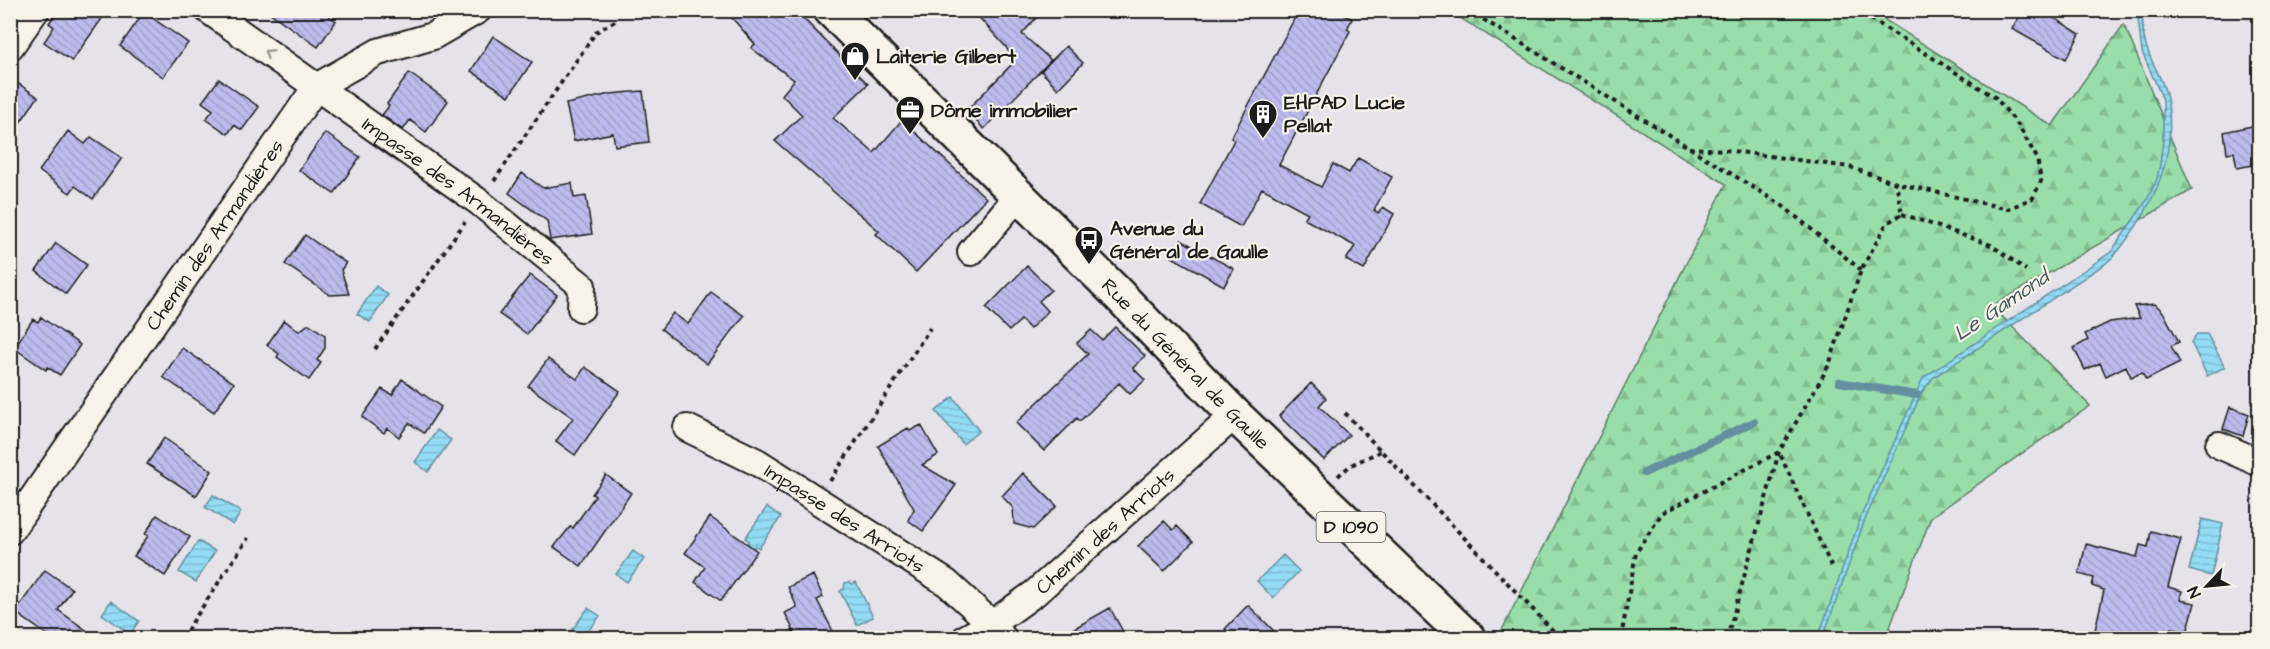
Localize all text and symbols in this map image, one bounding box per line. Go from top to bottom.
shop icon: Laiterie Gilbert [839,40,871,82]
place label: Laiterie Gilbert [876,43,1017,71]
one-way arrow [264,49,275,60]
place label: EHPAD Lucie Pellat [1284,89,1405,140]
office icon: Dôme immobilier [894,94,926,136]
place label: Dôme immobilier [931,97,1078,125]
building icon: EHPAD Lucie Pellat [1247,98,1279,140]
street label: Impasse des Armandières [356,110,560,273]
street label: Chemin des Armandières [139,134,291,336]
place label: Avenue du Général de Gaulle [1110,215,1268,266]
bus stop icon: Avenue du Général de Gaulle [1073,224,1105,266]
water label: Le Gamond [1948,261,2058,348]
street label: Rue du Général de Gaulle [1095,272,1276,456]
street label: Impasse des Arriots [759,457,930,580]
street label: Chemin des Arriots [1030,462,1181,601]
road number: D 1090 [1316,512,1386,542]
north arrow [2177,556,2237,616]
text: N [2182,583,2207,601]

